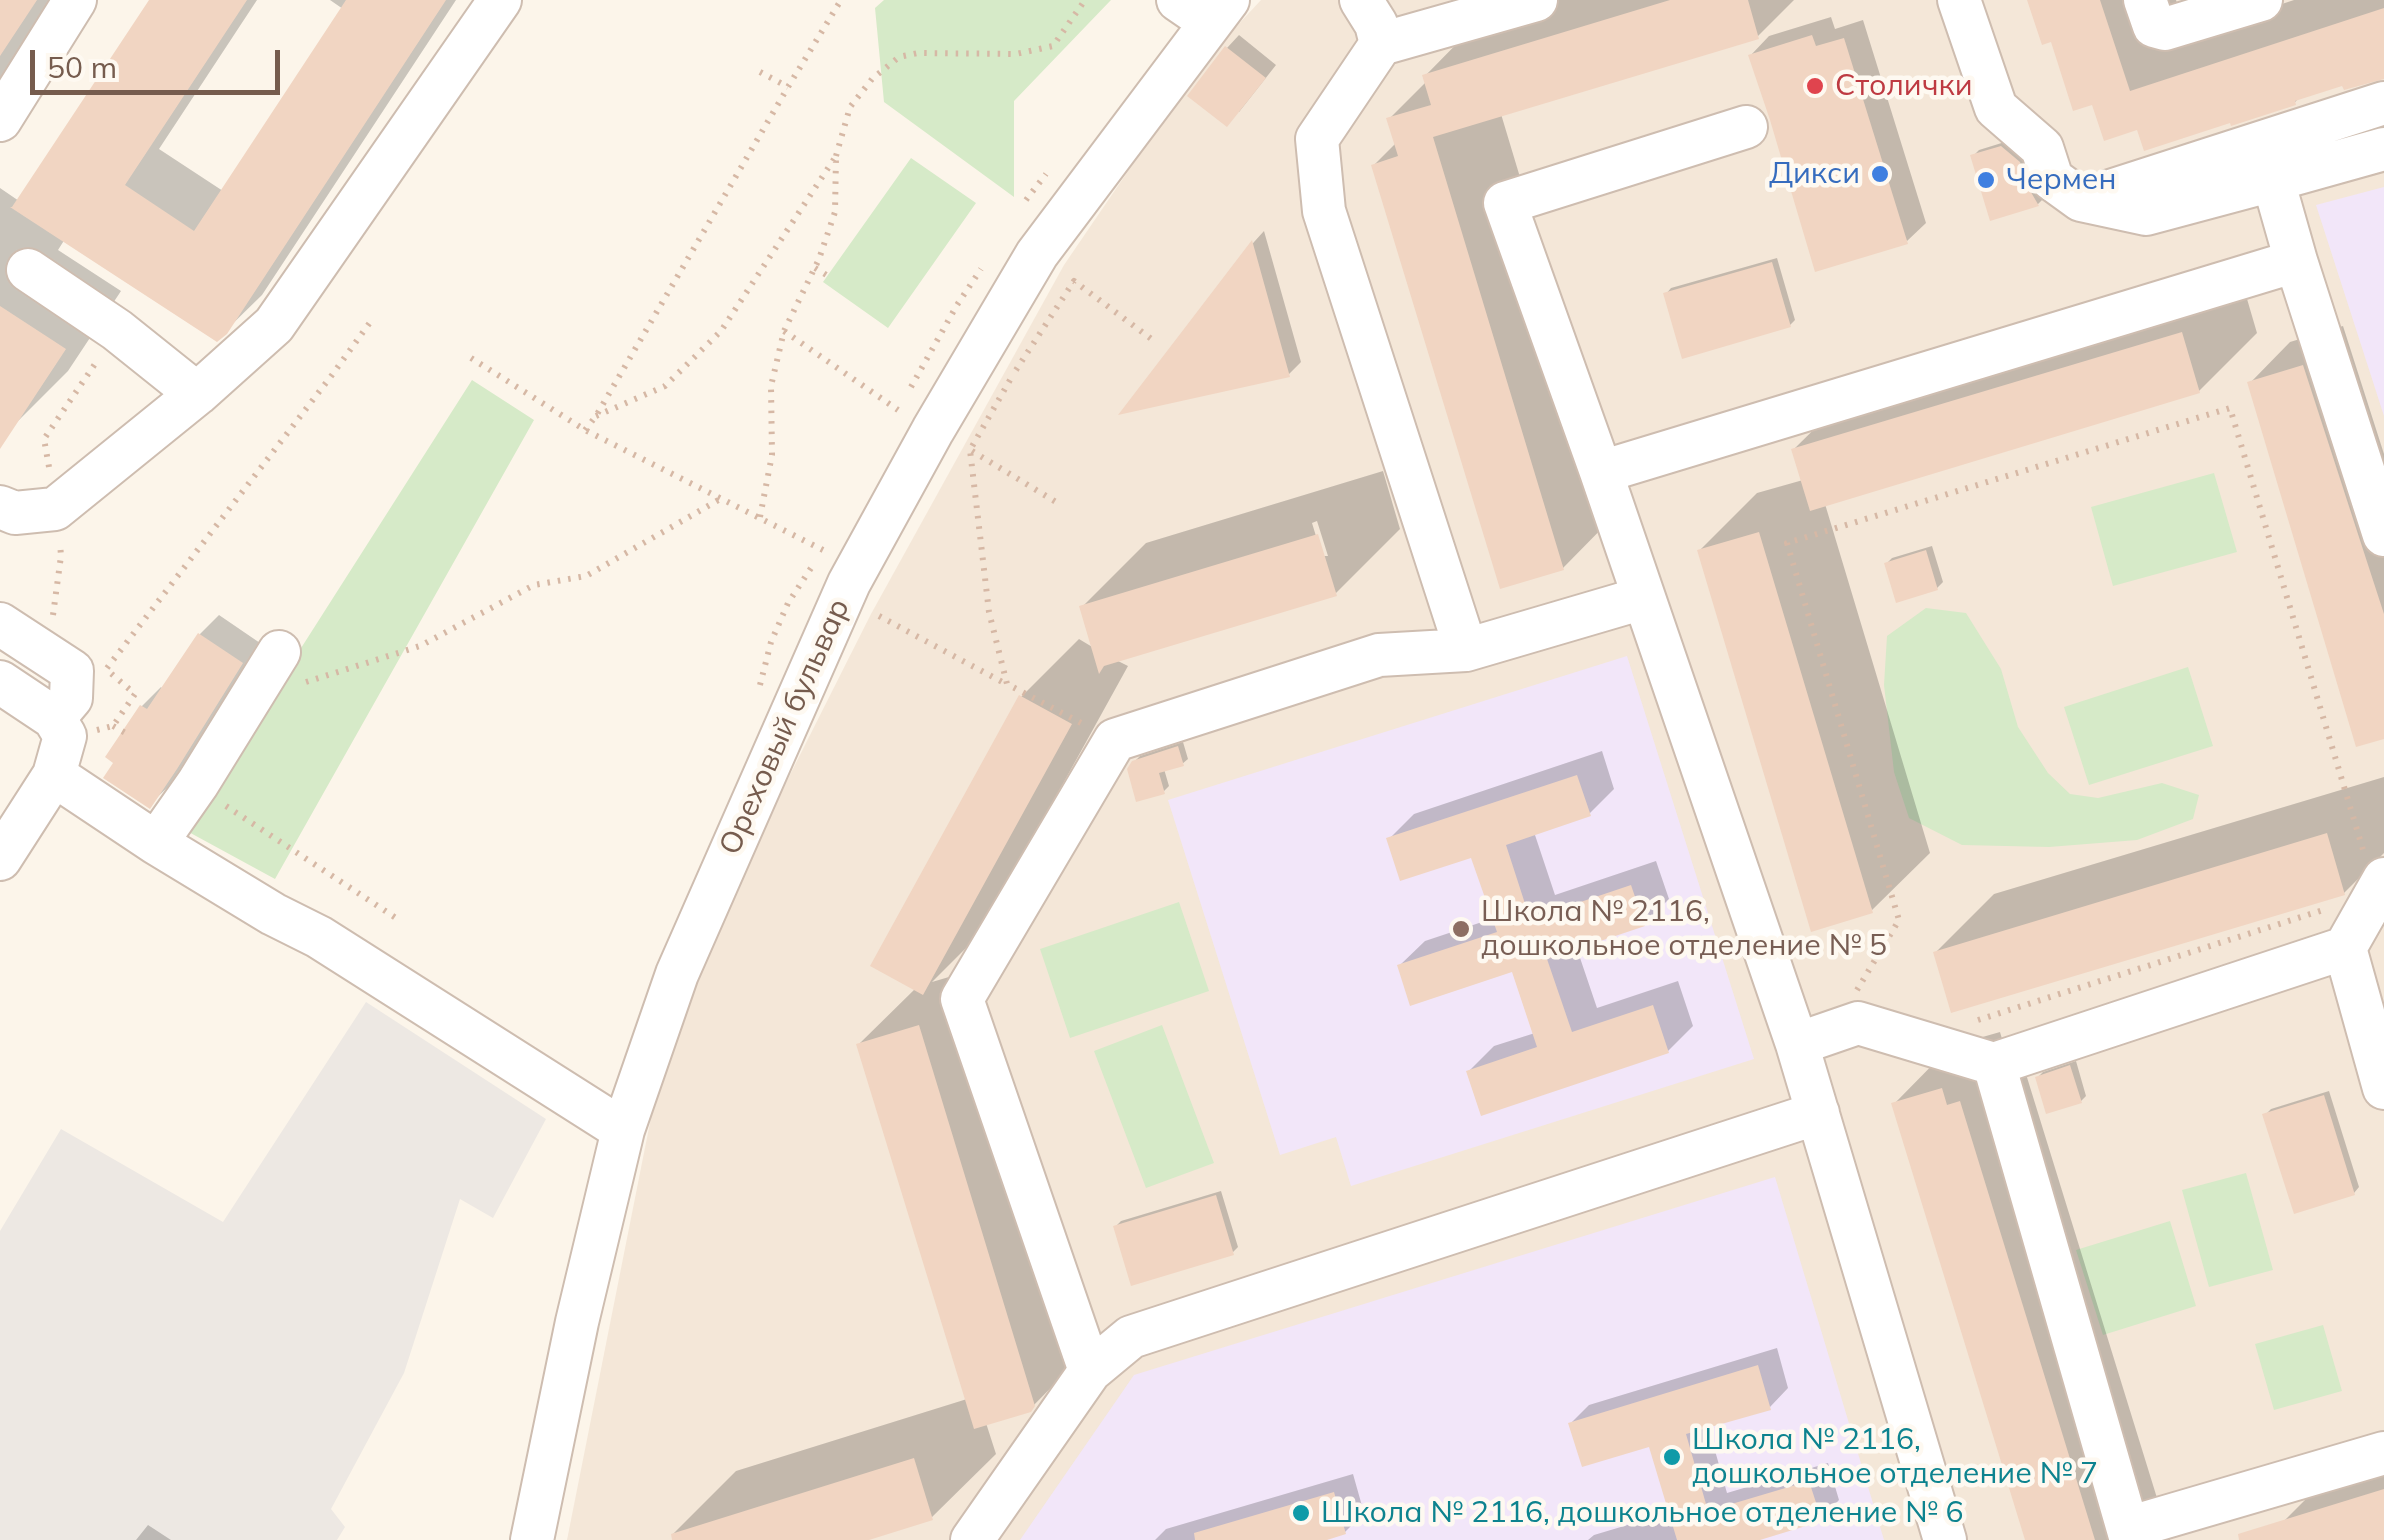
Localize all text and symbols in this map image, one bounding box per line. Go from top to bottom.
scale bar [35,30,285,92]
text: 50 m [47,48,117,86]
place label: Столички [1835,68,1973,104]
marker: Столички [1804,75,1826,97]
place label: Дикси [1769,156,1860,192]
place label: Чермен [2006,162,2116,198]
marker: Дикси [1869,163,1891,185]
marker: Чермен [1975,169,1997,191]
street label: Ореховый бульвар [712,594,858,860]
place label: Школа № 2116, дошкольное отделение № 5 [1481,894,1887,964]
marker: Школа № 2116, дошкольное отделение № 5 [1450,918,1472,940]
place label: Школа № 2116, дошкольное отделение № 7 [1692,1422,2098,1492]
marker: Школа № 2116, дошкольное отделение № 7 [1661,1446,1683,1468]
place label: Школа № 2116, дошкольное отделение № 6 [1321,1495,1964,1531]
marker: Школа № 2116, дошкольное отделение № 6 [1290,1502,1312,1524]

